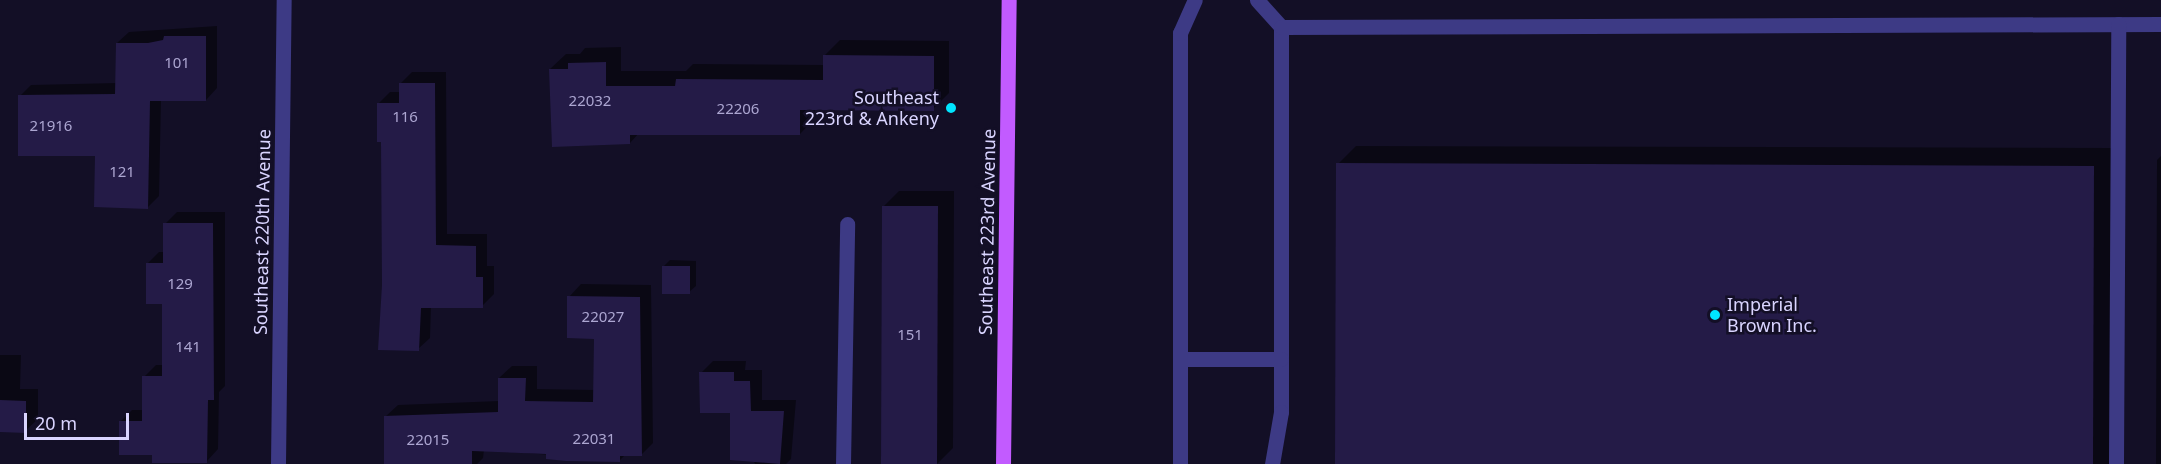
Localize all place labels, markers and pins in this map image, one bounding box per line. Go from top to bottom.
place label: Southeast 223rd & Ankeny [805,87,939,130]
marker: Southeast 223rd & Ankeny [944,101,958,115]
place label: Imperial Brown Inc. [1727,294,1817,336]
marker: Imperial Brown Inc. [1708,308,1722,322]

